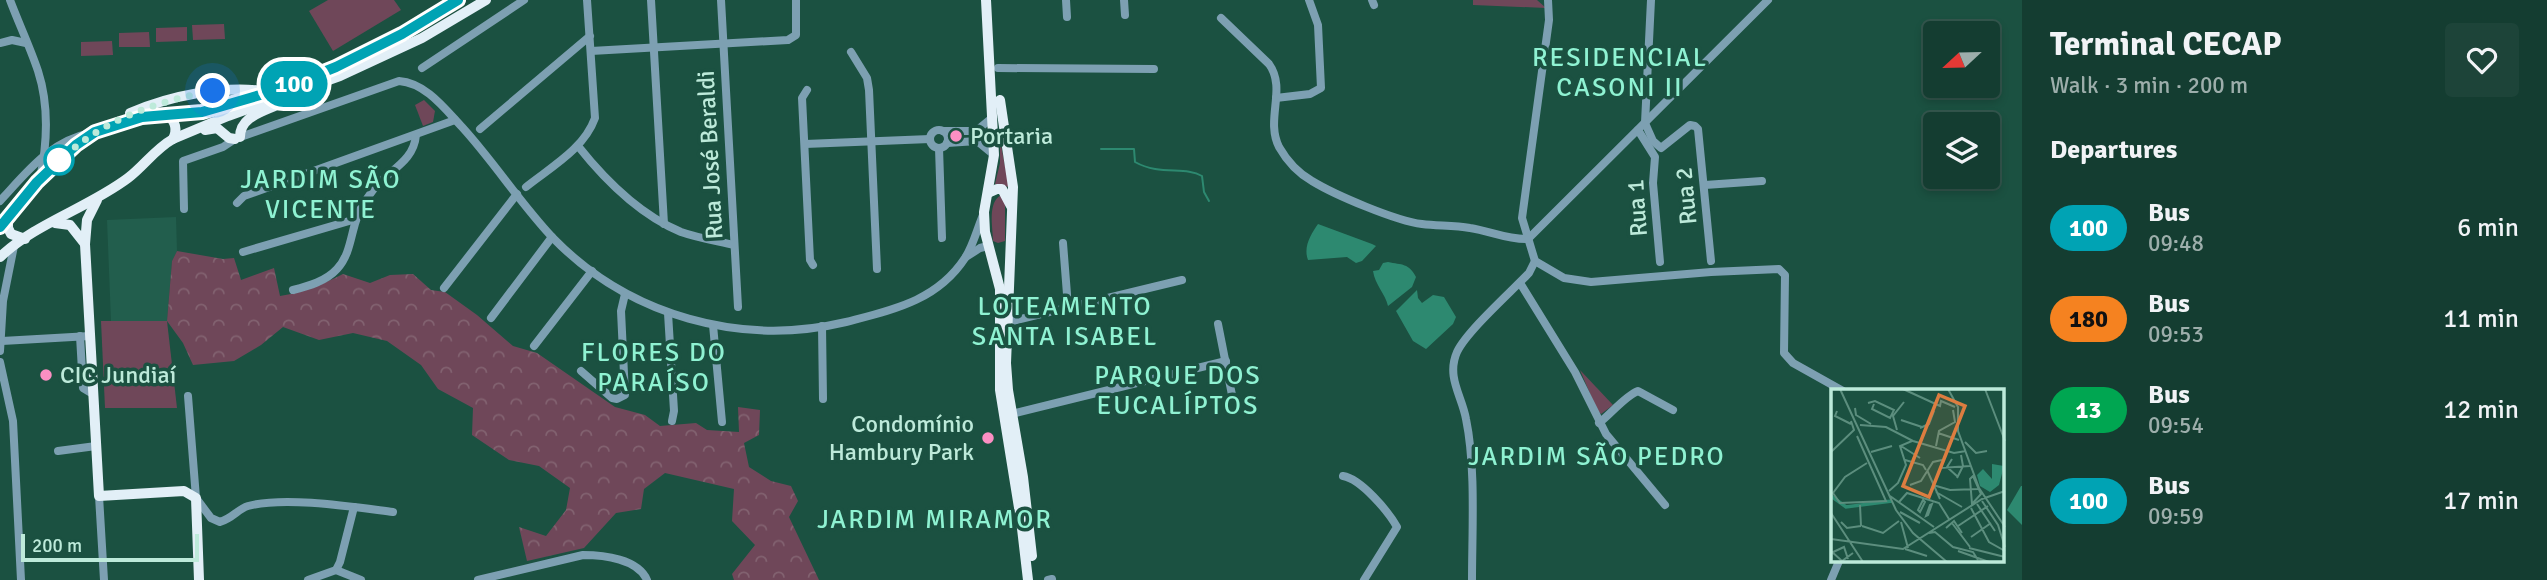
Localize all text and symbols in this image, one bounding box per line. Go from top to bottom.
north arrow [1923,21,2000,98]
map controls [1923,21,2000,189]
button: heart [2445,23,2519,97]
text: Terminal CECAP [2050,24,2282,65]
district label: RESIDENCIAL CASONI II [1532,42,1708,104]
line badge: 100 [254,61,334,107]
text: 100 [275,69,313,99]
street label: Rua José Beraldi [691,70,729,240]
text: Walk · 3 min · 200 m [2050,71,2248,100]
your location [195,73,230,108]
button: layers [1923,112,2000,189]
place label: Portaria [970,121,1053,151]
marker: Portaria [948,128,964,144]
text: Departures [2050,134,2177,166]
unlabelled marker [44,145,74,175]
district label: JARDIM SÃO VICENTE [241,164,402,226]
street label: Rua 2 [1669,166,1703,226]
street label: Rua 1 [1620,178,1654,238]
text: Bus [2148,197,2190,229]
text: 6 min [2457,212,2519,244]
text: 100 [2069,213,2108,243]
text: 09:48 [2148,229,2204,258]
text: Bus [2148,288,2190,320]
district label: LOTEAMENTO SANTA ISABEL [972,291,1158,353]
text: 11 min [2443,303,2519,335]
text: 180 [2069,304,2108,334]
text: 09:53 [2148,320,2204,349]
district label: FLORES DO PARAÍSO [581,337,727,399]
place label: CIC Jundiaí [60,360,177,390]
district label: PARQUE DOS EUCALÍPTOS [1094,360,1262,422]
marker: CIC Jundiaí [38,367,54,383]
text: Bus [2148,379,2190,411]
inset map [1831,389,2004,562]
text: 12 min [2443,394,2519,426]
text: 13 [2076,395,2101,425]
place label: Condomínio Hambury Park [829,409,974,467]
text: 09:54 [2148,411,2204,440]
marker: Condomínio Hambury Park [980,430,996,446]
district label: JARDIM SÃO PEDRO [1468,441,1726,473]
text: Bus [2148,470,2190,502]
text: 17 min [2443,485,2519,517]
text: 100 [2069,486,2108,516]
text: 09:59 [2148,502,2204,531]
district label: JARDIM MIRAMOR [817,504,1053,536]
scale bar [21,531,200,563]
text: 200 m [32,534,82,558]

